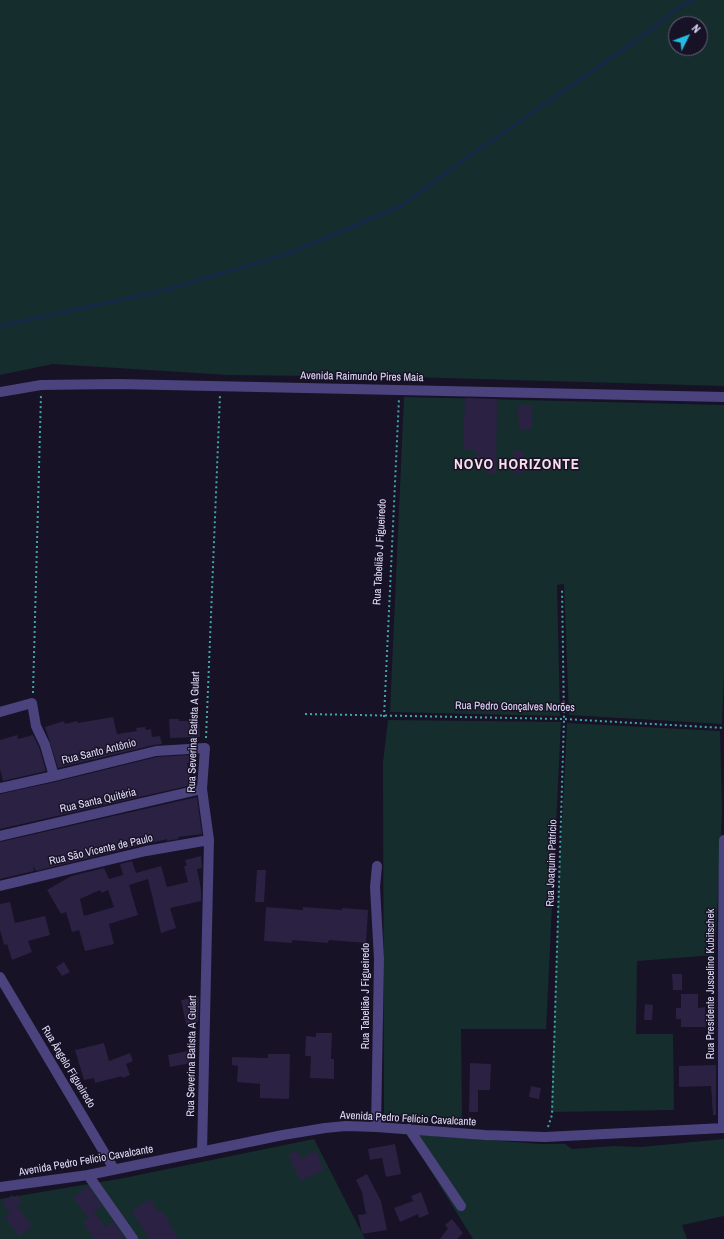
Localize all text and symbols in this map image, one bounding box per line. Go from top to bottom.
north arrow [668,16,708,56]
text: N [689,22,704,36]
street label: Avenida Raimundo Pires Maia [300,369,424,385]
district label: NOVO HORIZONTE [454,456,580,474]
street label: Rua Tabelião J Figueiredo [371,498,389,606]
street label: Rua Severina Batista A Gulart [185,671,203,793]
street label: Rua Pedro Gonçalves Norões [455,699,575,715]
street label: Rua Santo Antônio [60,736,138,768]
street label: Rua Santa Quitéria [59,786,137,816]
street label: Rua Joaquim Patrício [544,819,560,907]
street label: Rua São Vicente de Paulo [48,832,154,868]
street label: Rua Presidente Juscelino Kubitschek [704,909,718,1059]
street label: Rua Tabelião J Figueiredo [359,943,373,1049]
street label: Rua Severina Batista A Gulart [184,995,200,1117]
street label: Rua Ângelo Figueiredo [38,1024,98,1110]
street label: Avenida Pedro Felício Cavalcante [340,1109,476,1129]
street label: Avenida Pedro Felício Cavalcante [18,1143,154,1179]

